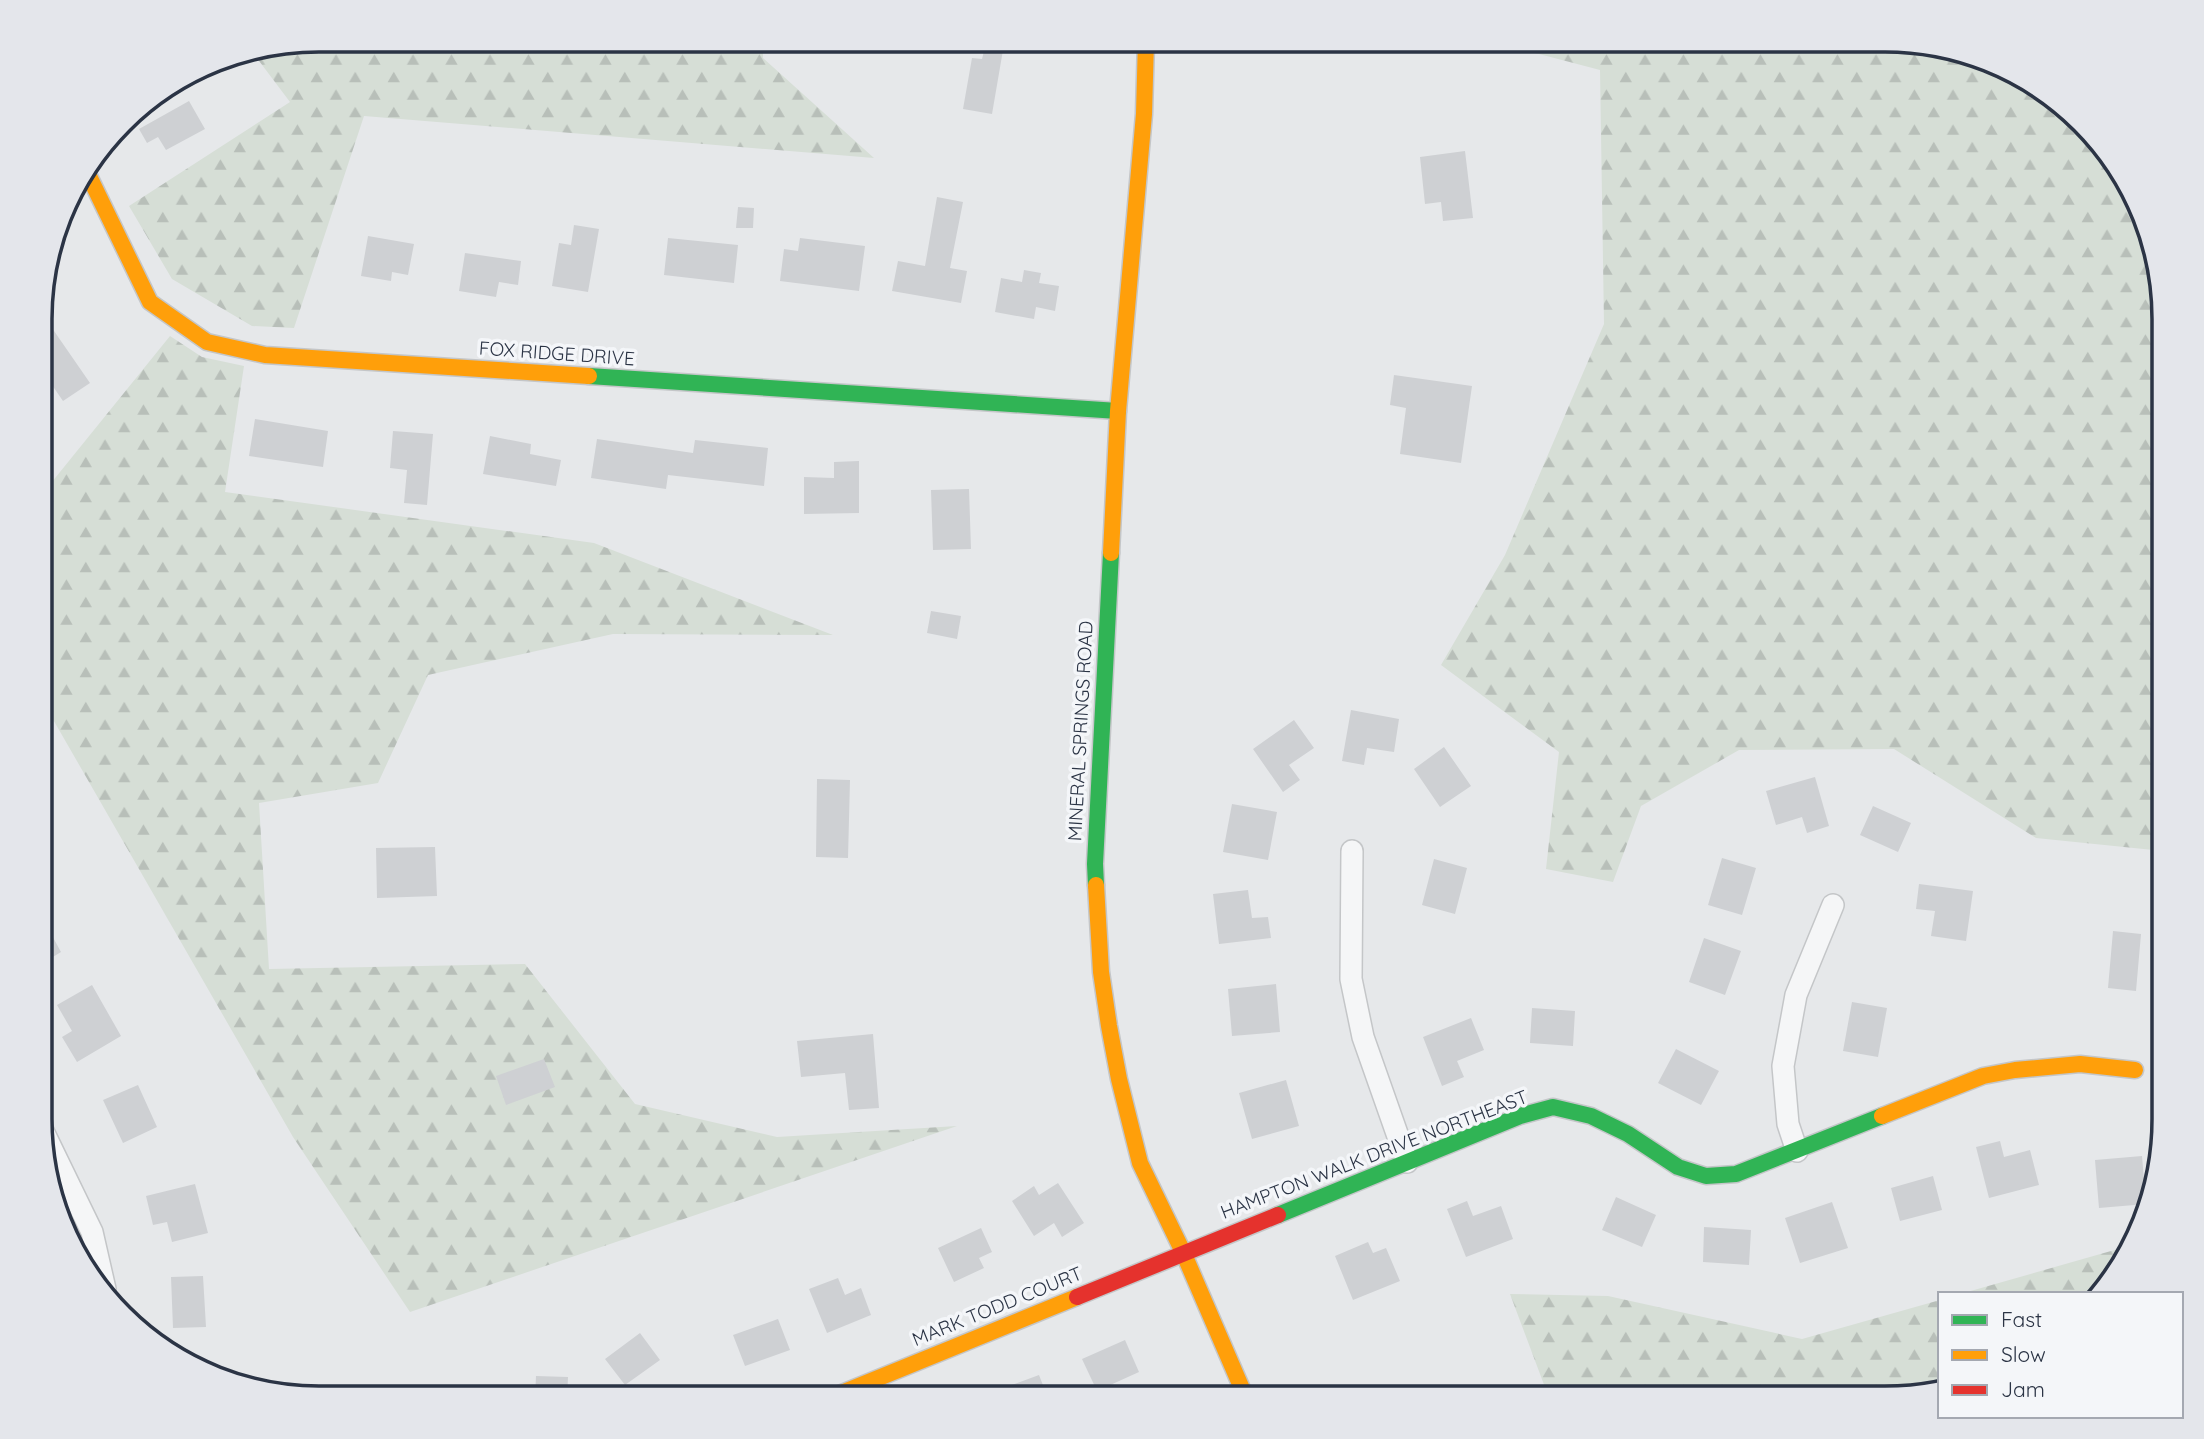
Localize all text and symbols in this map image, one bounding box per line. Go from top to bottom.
street label: FOX RIDGE DRIVE [478,336,636,370]
street label: MINERAL SPRINGS ROAD [1062,620,1098,842]
street label: HAMPTON WALK DRIVE NORTHEAST [1217,1084,1531,1224]
street label: MARK TODD COURT [908,1261,1086,1351]
legend [1938,1292,2183,1418]
text: Fast [2001,1306,2042,1332]
text: Slow [2001,1341,2046,1367]
text: Jam [2001,1376,2045,1402]

